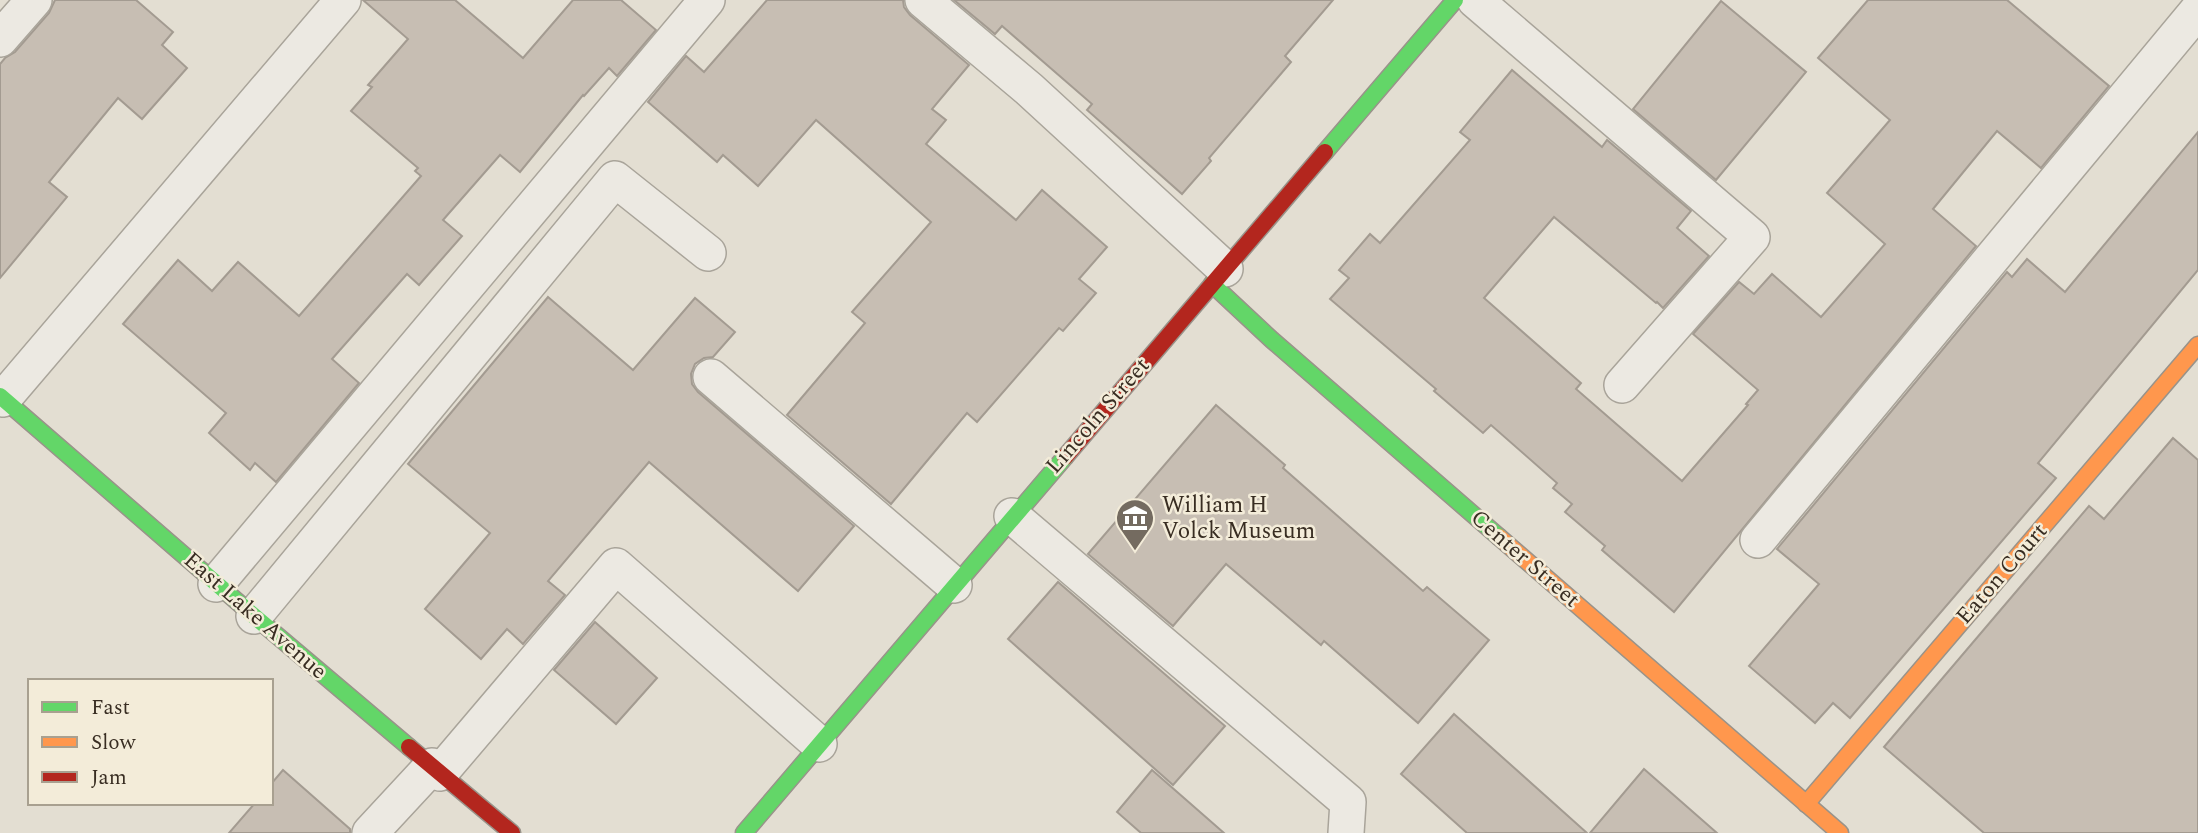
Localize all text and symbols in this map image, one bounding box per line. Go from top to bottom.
street label: Lincoln Street [1037,350,1159,482]
place label: William H Volck Museum [1162,488,1315,549]
museum icon: William H Volck Museum [1114,497,1156,552]
street label: Center Street [1462,501,1588,617]
street label: Eaton Court [1948,515,2056,633]
street label: East Lake Avenue [175,544,335,688]
legend [28,679,273,805]
text: Fast [91,692,130,724]
text: Slow [91,727,137,759]
text: Jam [91,762,127,794]

